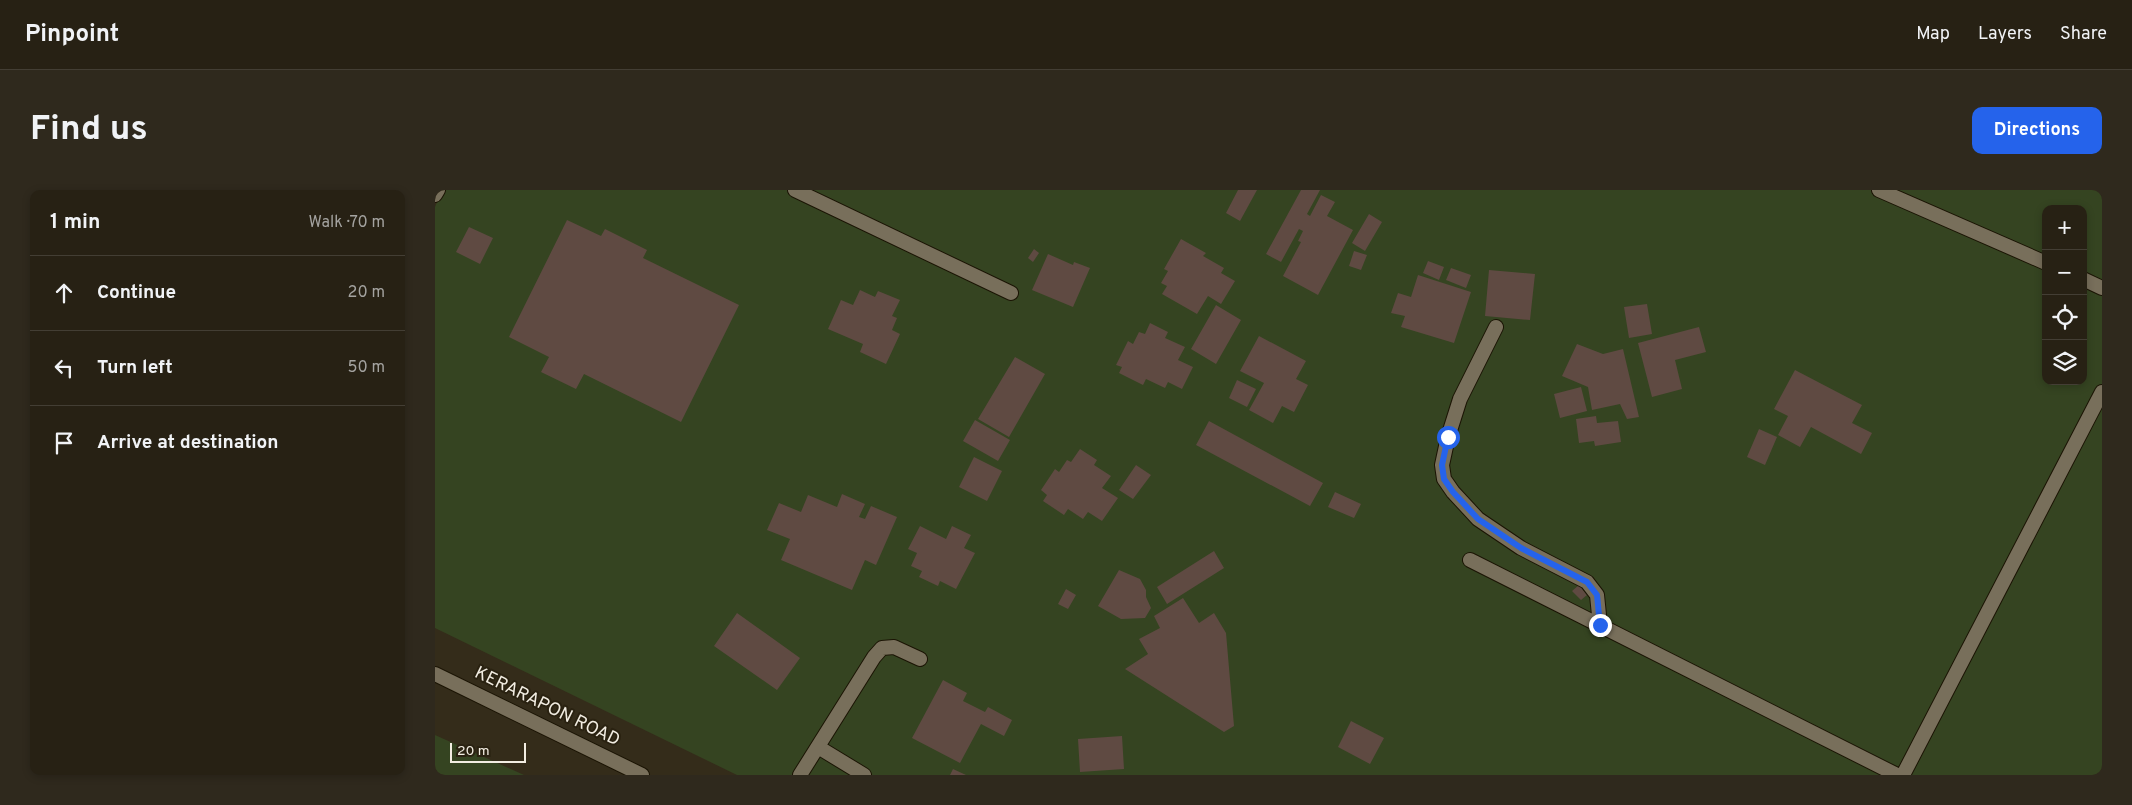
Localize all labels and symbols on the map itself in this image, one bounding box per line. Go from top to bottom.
route start [1437,426,1460,449]
route end [1589,614,1612,637]
street label: KERARAPON ROAD [470,662,624,752]
scale bar [450,740,526,763]

